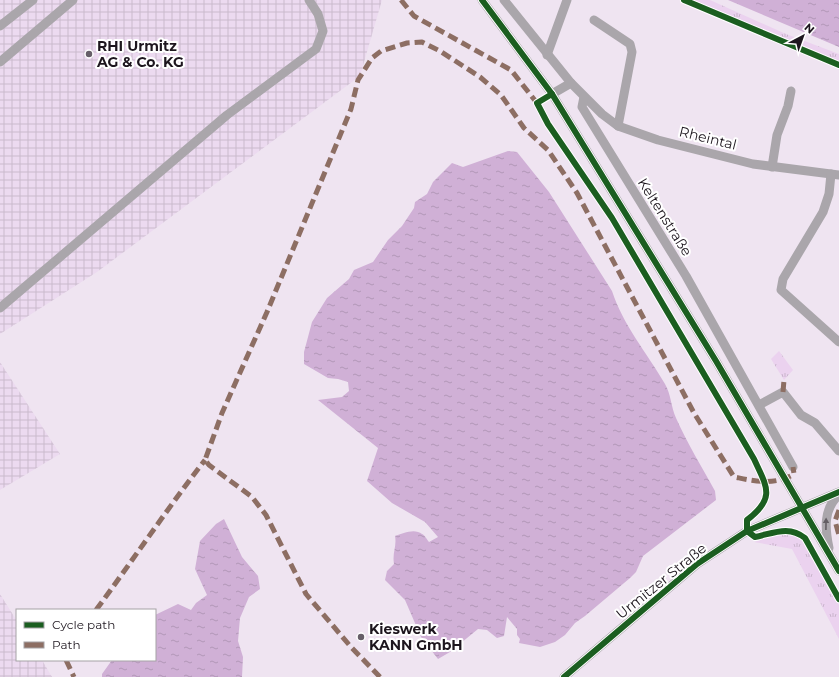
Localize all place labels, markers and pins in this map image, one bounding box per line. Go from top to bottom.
place label: RHI Urmitz AG & Co. KG [96,37,184,71]
marker: RHI Urmitz AG & Co. KG [84,49,94,59]
place label: Kieswerk KANN GmbH [369,620,463,654]
marker: Kieswerk KANN GmbH [356,632,366,642]

